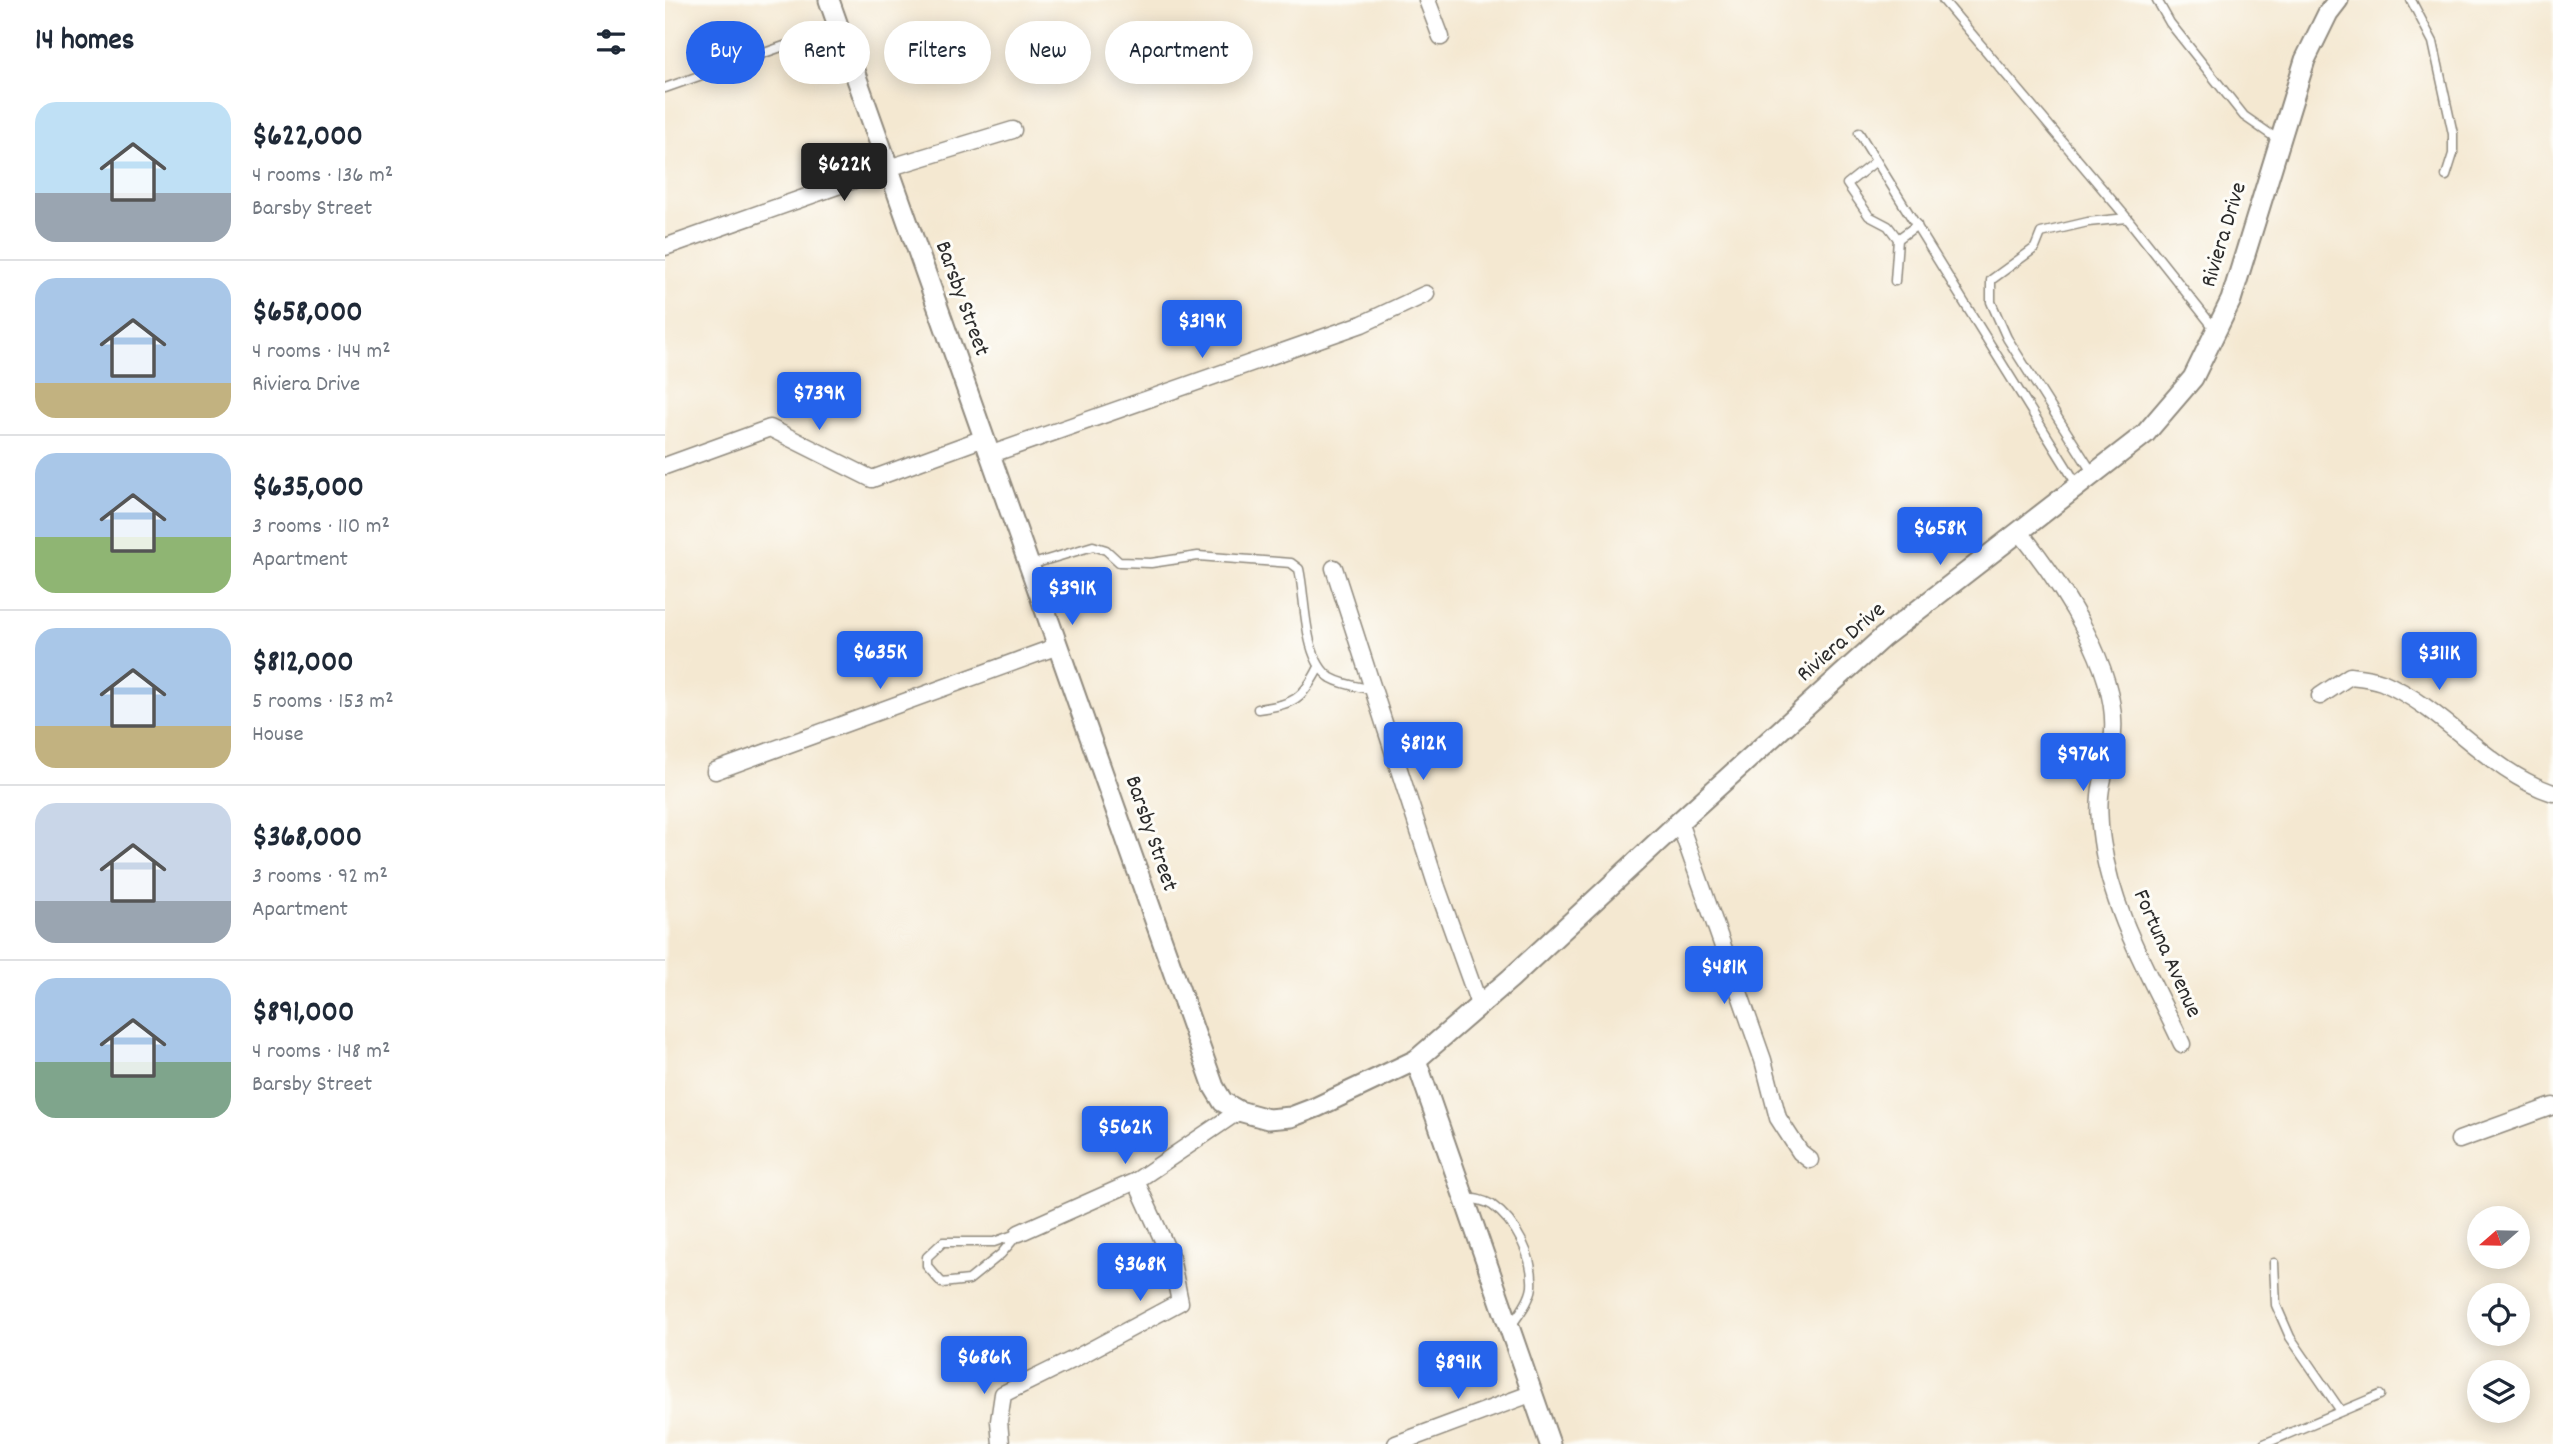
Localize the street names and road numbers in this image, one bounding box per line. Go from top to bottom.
street label: Riviera Drive [2193,178,2257,292]
street label: Barsby Street [925,237,997,361]
street label: Riviera Drive [1790,595,1894,691]
street label: Barsby Street [1115,772,1185,896]
street label: Fortuna Avenue [2123,885,2209,1023]

